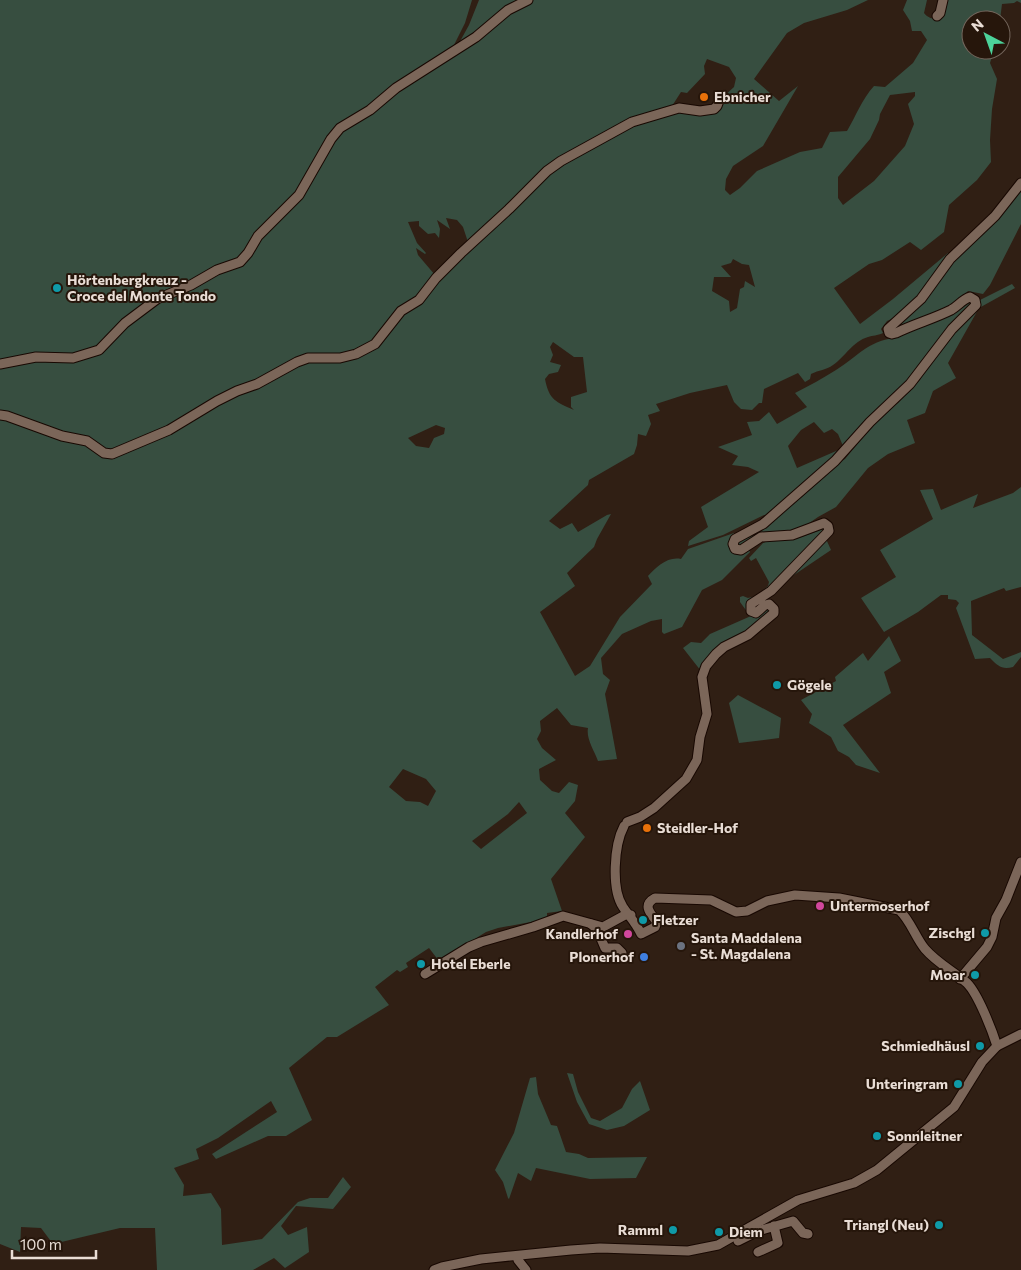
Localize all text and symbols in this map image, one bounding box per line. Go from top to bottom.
north arrow [961,10,1011,60]
text: N [968,15,987,35]
place label: Ebnicher [714,88,771,105]
marker: Ebnicher [698,91,710,103]
place label: Hörtenbergkreuz - Croce del Monte Tondo [67,271,216,304]
marker: Hörtenbergkreuz - Croce del Monte Tondo [51,282,63,294]
place label: Gögele [787,676,832,693]
marker: Gögele [771,679,783,691]
place label: Steidler-Hof [657,819,738,836]
marker: Steidler-Hof [641,822,653,834]
place label: Untermoserhof [830,897,930,914]
marker: Untermoserhof [814,900,826,912]
place label: Fletzer [653,911,699,928]
marker: Fletzer [637,914,649,926]
place label: Zischgl [929,924,975,941]
place label: Kandlerhof [545,925,618,942]
marker: Zischgl [979,927,991,939]
marker: Kandlerhof [622,928,634,940]
place label: Santa Maddalena - St. Magdalena [691,929,802,962]
marker: Santa Maddalena - St. Magdalena [675,940,687,952]
place label: Plonerhof [569,948,634,965]
marker: Plonerhof [638,951,650,963]
place label: Hotel Eberle [431,955,511,972]
marker: Hotel Eberle [415,958,427,970]
place label: Moar [930,966,965,983]
marker: Moar [969,969,981,981]
place label: Schmiedhäusl [881,1037,970,1054]
marker: Schmiedhäusl [974,1040,986,1052]
place label: Unteringram [866,1075,948,1092]
marker: Unteringram [952,1078,964,1090]
place label: Sonnleitner [887,1127,962,1144]
marker: Sonnleitner [871,1130,883,1142]
place label: Triangl (Neu) [844,1216,929,1233]
marker: Triangl (Neu) [933,1219,945,1231]
place label: Ramml [618,1221,663,1238]
place label: Diem [729,1223,763,1240]
marker: Ramml [667,1224,679,1236]
marker: Diem [713,1226,725,1238]
scale bar [12,1228,96,1260]
text: 100 m [20,1235,62,1253]

